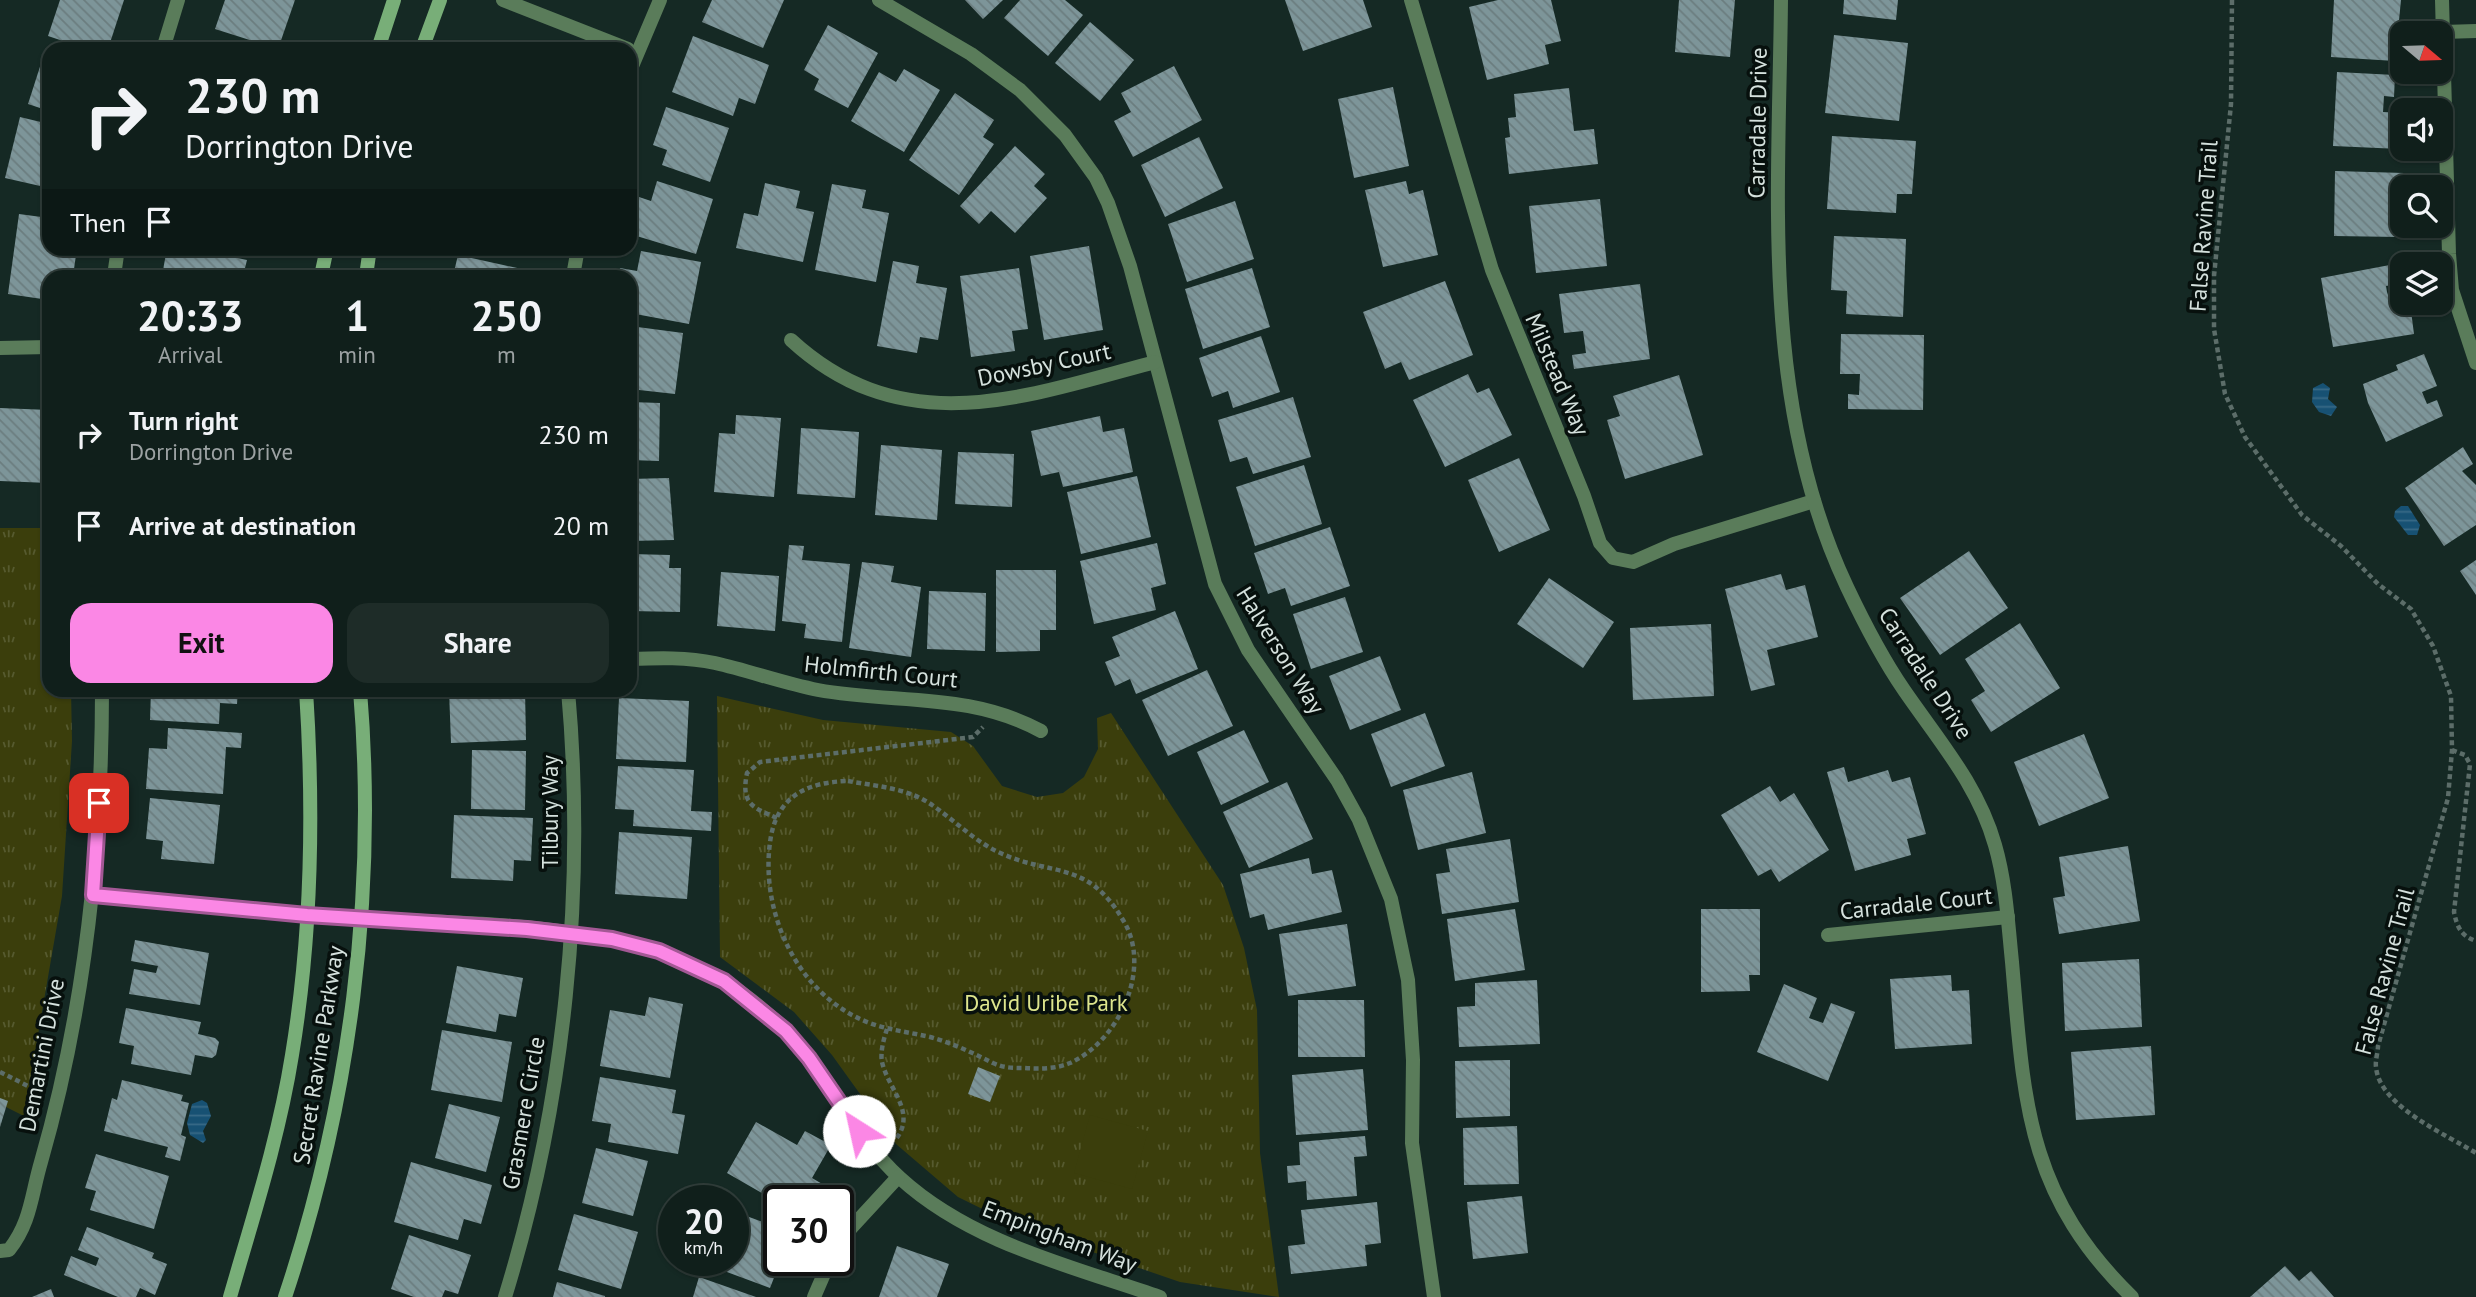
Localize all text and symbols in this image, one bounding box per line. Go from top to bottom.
north arrow [2390,21,2454,84]
map controls [2390,21,2453,315]
street label: Carradale Drive [1741,47,1773,199]
text: 230 m [185,63,320,127]
icon: right [70,70,161,161]
button: sound [2390,98,2453,161]
text: Dorrington Drive [185,125,414,167]
street label: False Ravine Trail [2183,139,2223,313]
button: search [2390,175,2453,238]
icon: arrive [140,203,178,241]
text: Then [70,206,126,239]
button: layers [2390,252,2453,315]
text: 20:33 [137,288,243,343]
text: 1 [345,288,369,343]
text: 250 [471,288,542,343]
street label: Milstead Way [1519,309,1597,440]
street label: Dowsby Court [975,336,1113,392]
text: Arrival [158,340,222,369]
text: min [338,340,376,369]
text: m [497,340,516,369]
text: Turn right [129,404,238,437]
icon: right [70,416,108,454]
text: 230 m [538,418,609,451]
text: Dorrington Drive [129,437,293,466]
icon: arrive [70,507,108,545]
text: Arrive at destination [129,509,356,542]
text: 20 m [553,509,609,542]
street label: Halverson Way [1230,581,1332,719]
street label: Carradale Drive [1873,602,1979,744]
button: Exit [70,603,333,683]
button: Share [347,603,609,683]
street label: Holmfirth Court [803,649,959,693]
street label: Tilbury Way [535,755,564,869]
pin [69,773,129,833]
icon: arrive [80,784,118,822]
street label: Carradale Court [1838,881,1994,925]
street label: False Ravine Trail [2348,884,2420,1058]
street label: Secret Ravine Parkway [286,943,350,1167]
street label: Demartini Drive [12,976,70,1134]
park label: David Uribe Park [964,988,1128,1017]
street label: Grasmere Circle [495,1034,551,1192]
position arrow [822,1094,896,1168]
speed limit sign: 30 [763,1185,854,1276]
street label: Empingham Way [979,1193,1142,1279]
text: 20 [684,1198,723,1244]
text: km/h [684,1236,723,1259]

